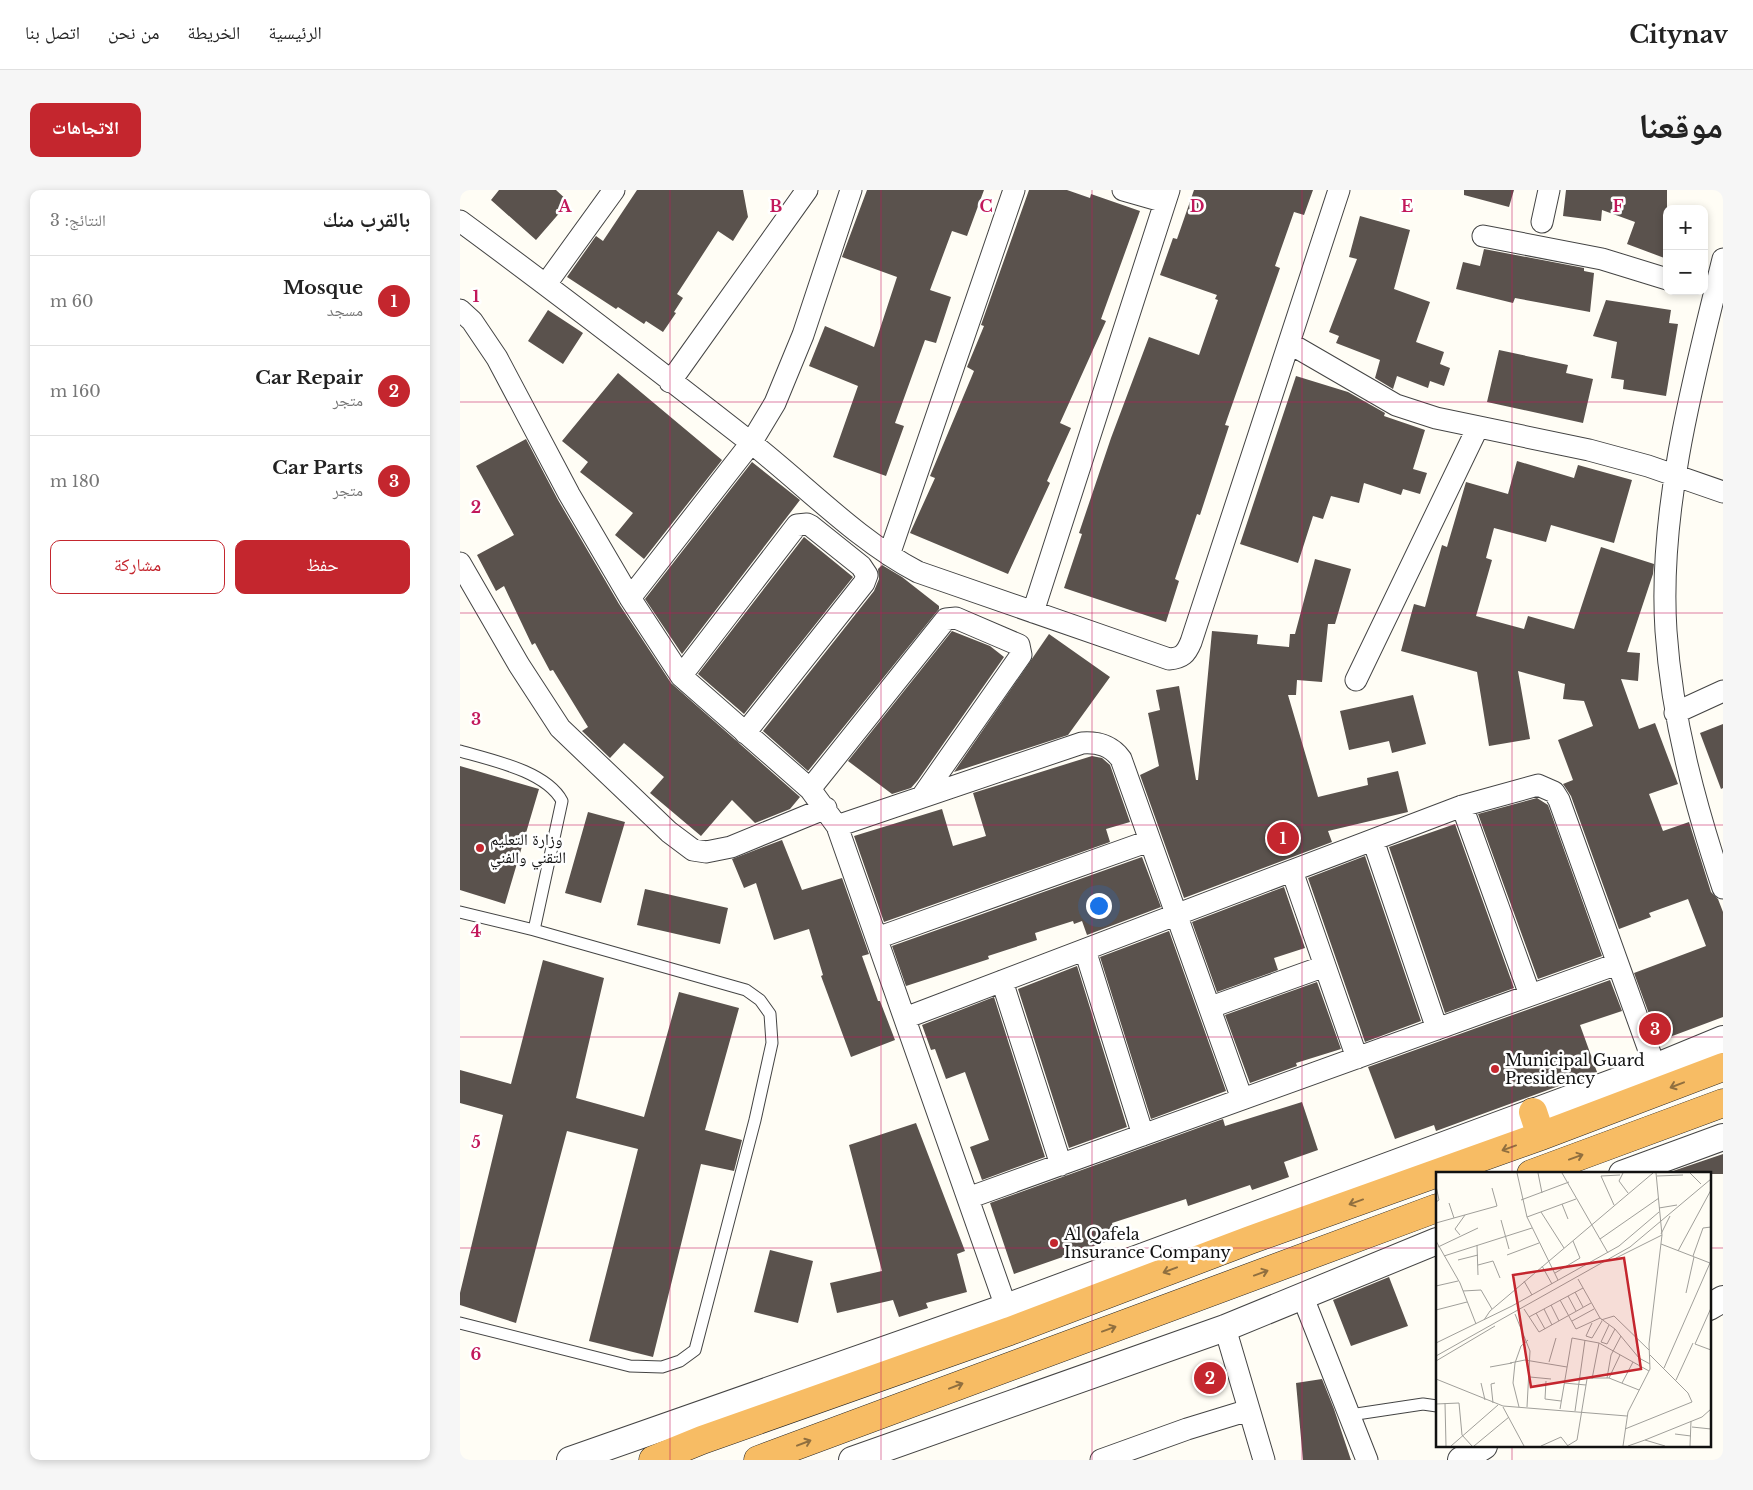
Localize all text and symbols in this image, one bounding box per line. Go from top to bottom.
text: Citynav [1629,20,1728,49]
text: اتصل بنا [25,22,80,44]
text: من نحن [108,22,159,44]
text: الخريطة [187,22,240,44]
text: الرئيسية [268,22,322,44]
button: الاتجاهات [30,103,141,157]
text: موقعنا [1638,104,1723,147]
text: A [558,196,573,216]
text: B [770,196,783,216]
text: C [979,196,993,216]
text: D [1190,196,1204,216]
text: E [1401,196,1413,216]
text: F [1612,196,1624,216]
map controls [1663,205,1708,295]
button: + [1663,205,1708,250]
text: بالقرب منك [322,207,410,233]
text: النتائج: 3 [50,210,106,230]
button: − [1663,250,1708,295]
text: Mosque [283,276,363,299]
text: 1 [473,286,480,306]
text: 60 m [50,291,93,311]
text: 1 [391,291,398,311]
text: مسجد [327,300,363,320]
text: Car Repair [255,366,363,389]
text: 160 m [50,381,101,401]
text: 2 [389,381,399,401]
text: متجر [333,390,363,410]
text: Car Parts [272,456,363,479]
text: 180 m [50,471,100,491]
text: 3 [389,471,399,491]
text: متجر [333,480,363,500]
text: 2 [471,497,481,517]
button: مشاركة [50,540,225,594]
button: حفظ [235,540,410,594]
text: 3 [471,709,481,729]
pin: 1 [1267,819,1299,857]
place label: وزارة التعليم التقني والفني [490,829,566,870]
marker: وزارة التعليم التقني والفني [474,842,486,854]
your location [1086,893,1112,919]
text: 4 [471,921,481,941]
pin: 3 [1639,1010,1671,1048]
place label: Municipal Guard Presidency [1505,1050,1645,1088]
marker: Municipal Guard Presidency [1489,1063,1501,1075]
one-way arrow [1670,1081,1685,1090]
text: 5 [471,1132,481,1152]
one-way arrow [1502,1144,1517,1153]
one-way arrow [1568,1152,1583,1161]
inset map [1436,1172,1710,1448]
one-way arrow [1349,1198,1364,1207]
place label: Al Qafela Insurance Company [1063,1224,1231,1262]
marker: Al Qafela Insurance Company [1048,1237,1060,1249]
one-way arrow [1163,1266,1179,1275]
one-way arrow [1253,1268,1268,1277]
one-way arrow [1100,1324,1116,1333]
text: 6 [471,1344,482,1364]
pin: 2 [1194,1359,1226,1397]
one-way arrow [948,1380,963,1390]
one-way arrow [796,1438,811,1447]

